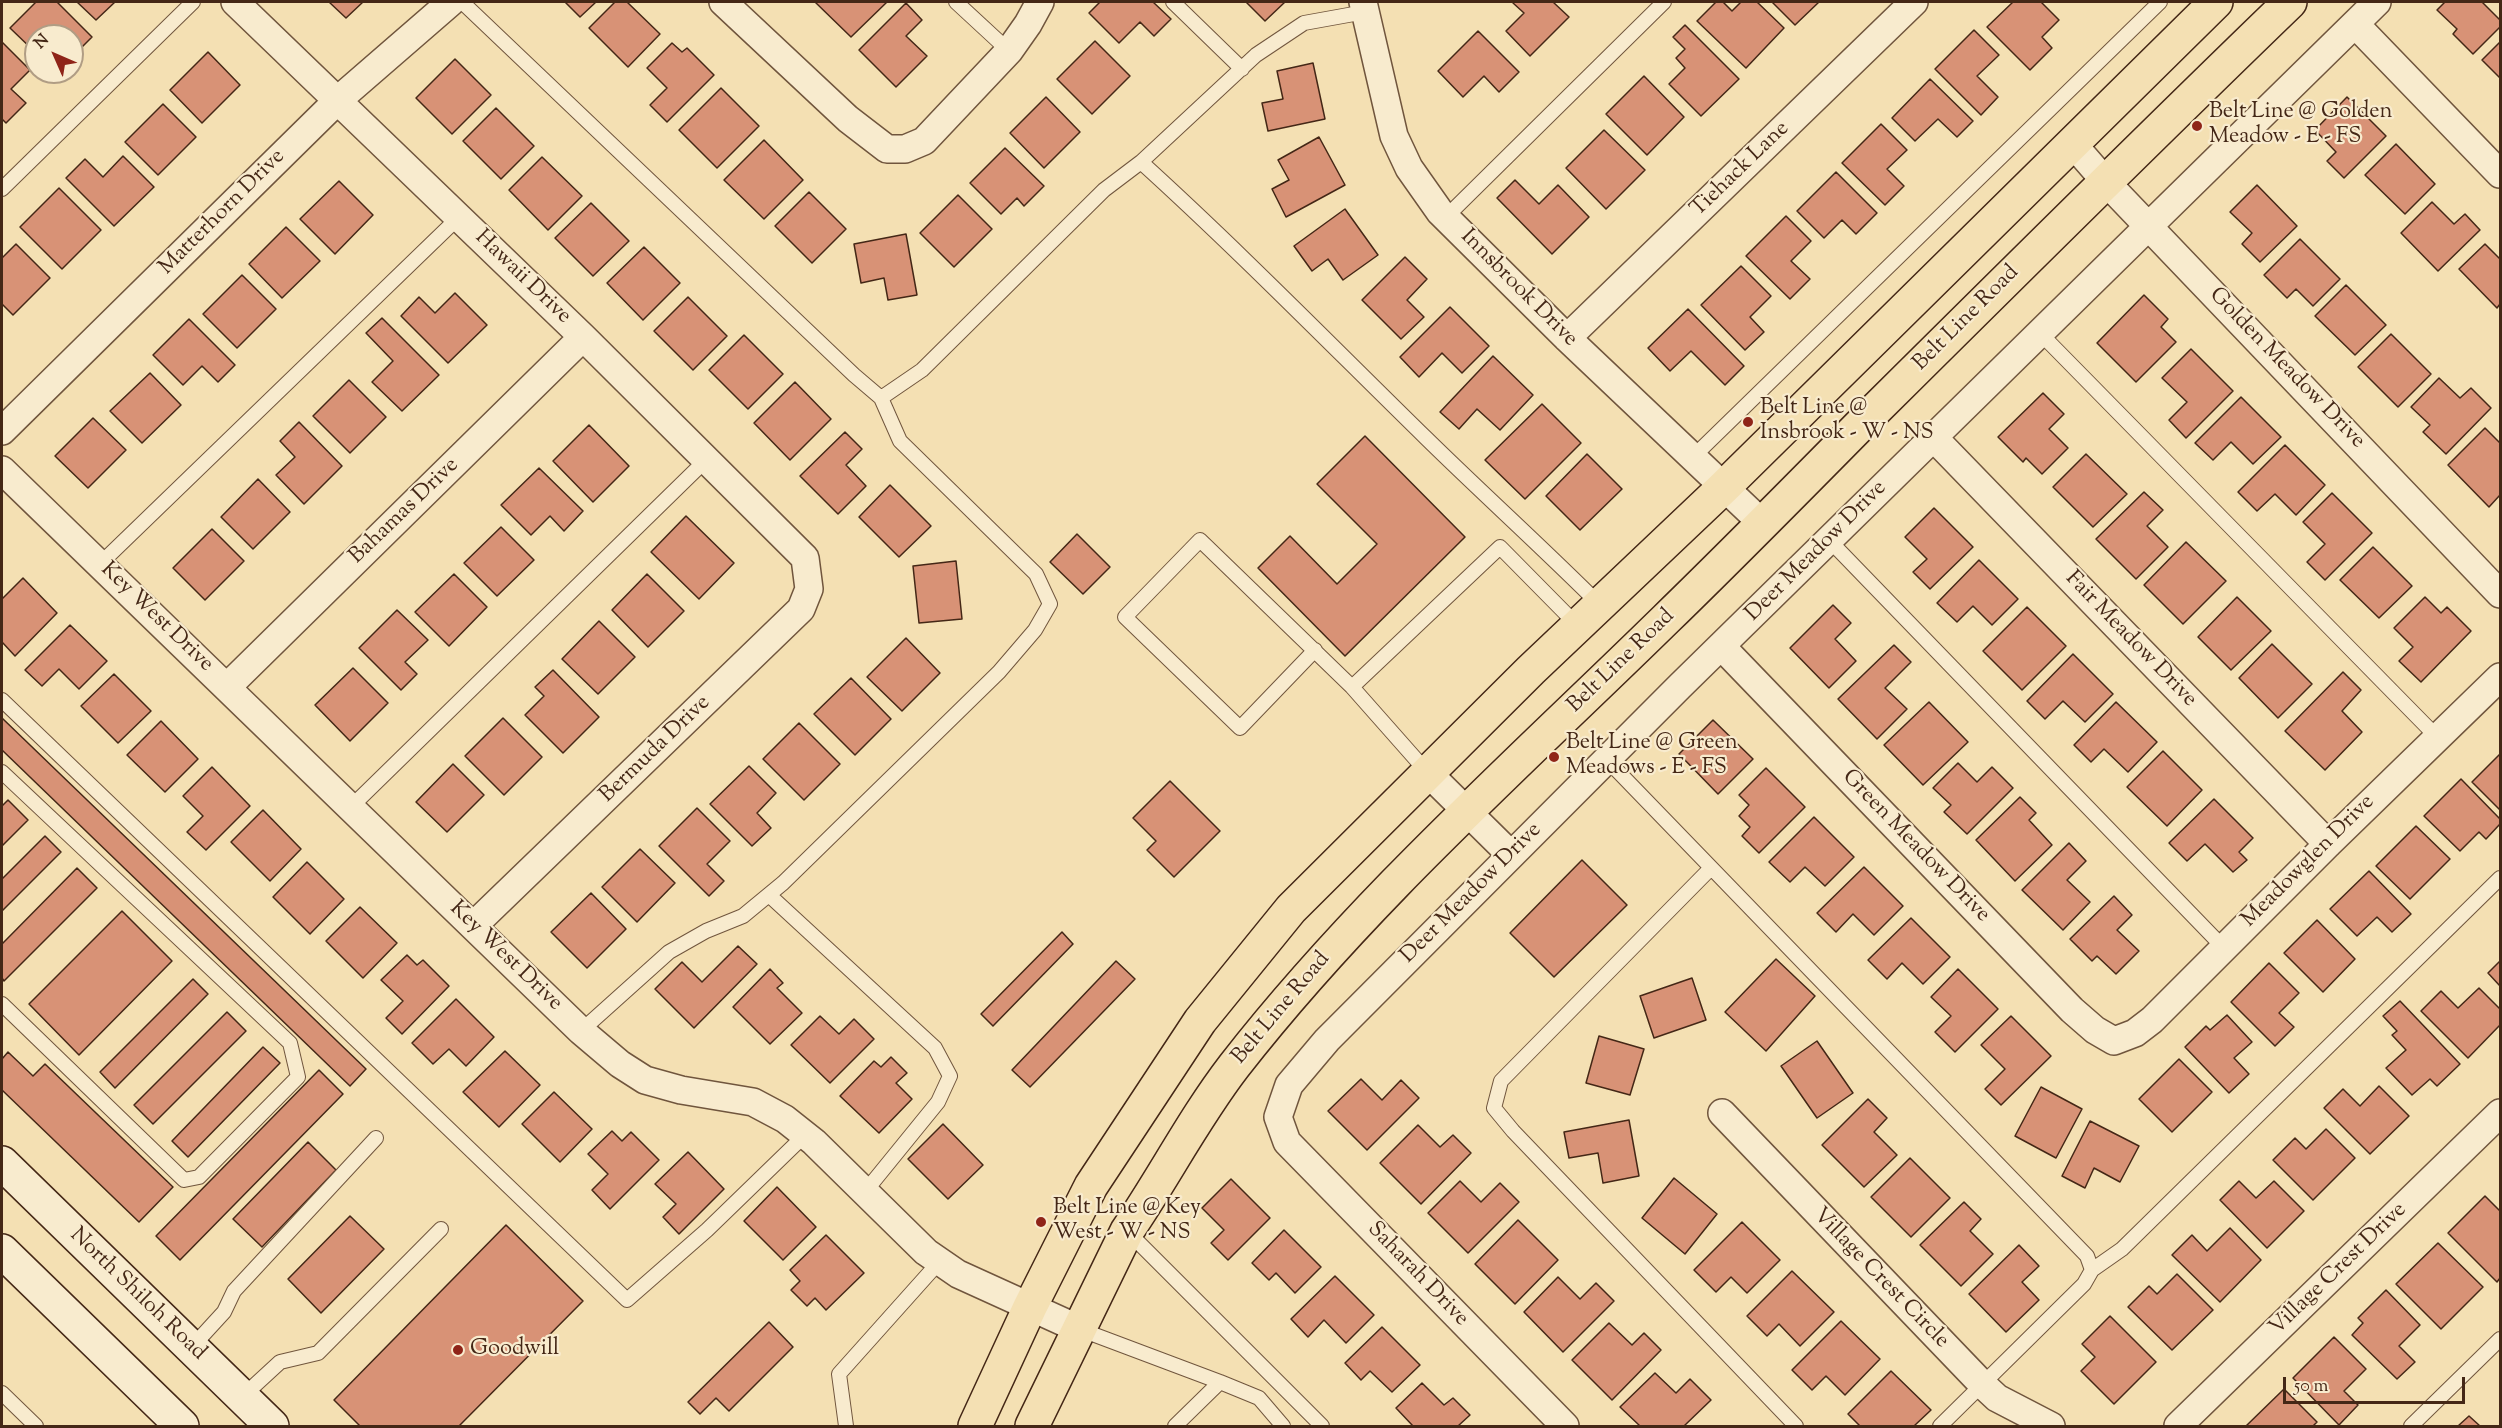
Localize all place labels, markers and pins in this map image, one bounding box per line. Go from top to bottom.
place label: Belt Line @ Golden Meadow - E - FS [2209,100,2392,152]
marker: Belt Line @ Golden Meadow - E - FS [2190,119,2204,133]
place label: Belt Line @ Insbrook - W - NS [1760,396,1934,448]
marker: Belt Line @ Insbrook - W - NS [1741,415,1755,429]
place label: Belt Line @ Green Meadows - E - FS [1566,731,1738,782]
marker: Belt Line @ Green Meadows - E - FS [1547,750,1561,764]
place label: Belt Line @ Key West - W - NS [1053,1196,1201,1248]
marker: Belt Line @ Key West - W - NS [1034,1215,1048,1229]
place label: Goodwill [470,1337,559,1363]
marker: Goodwill [451,1343,465,1357]

